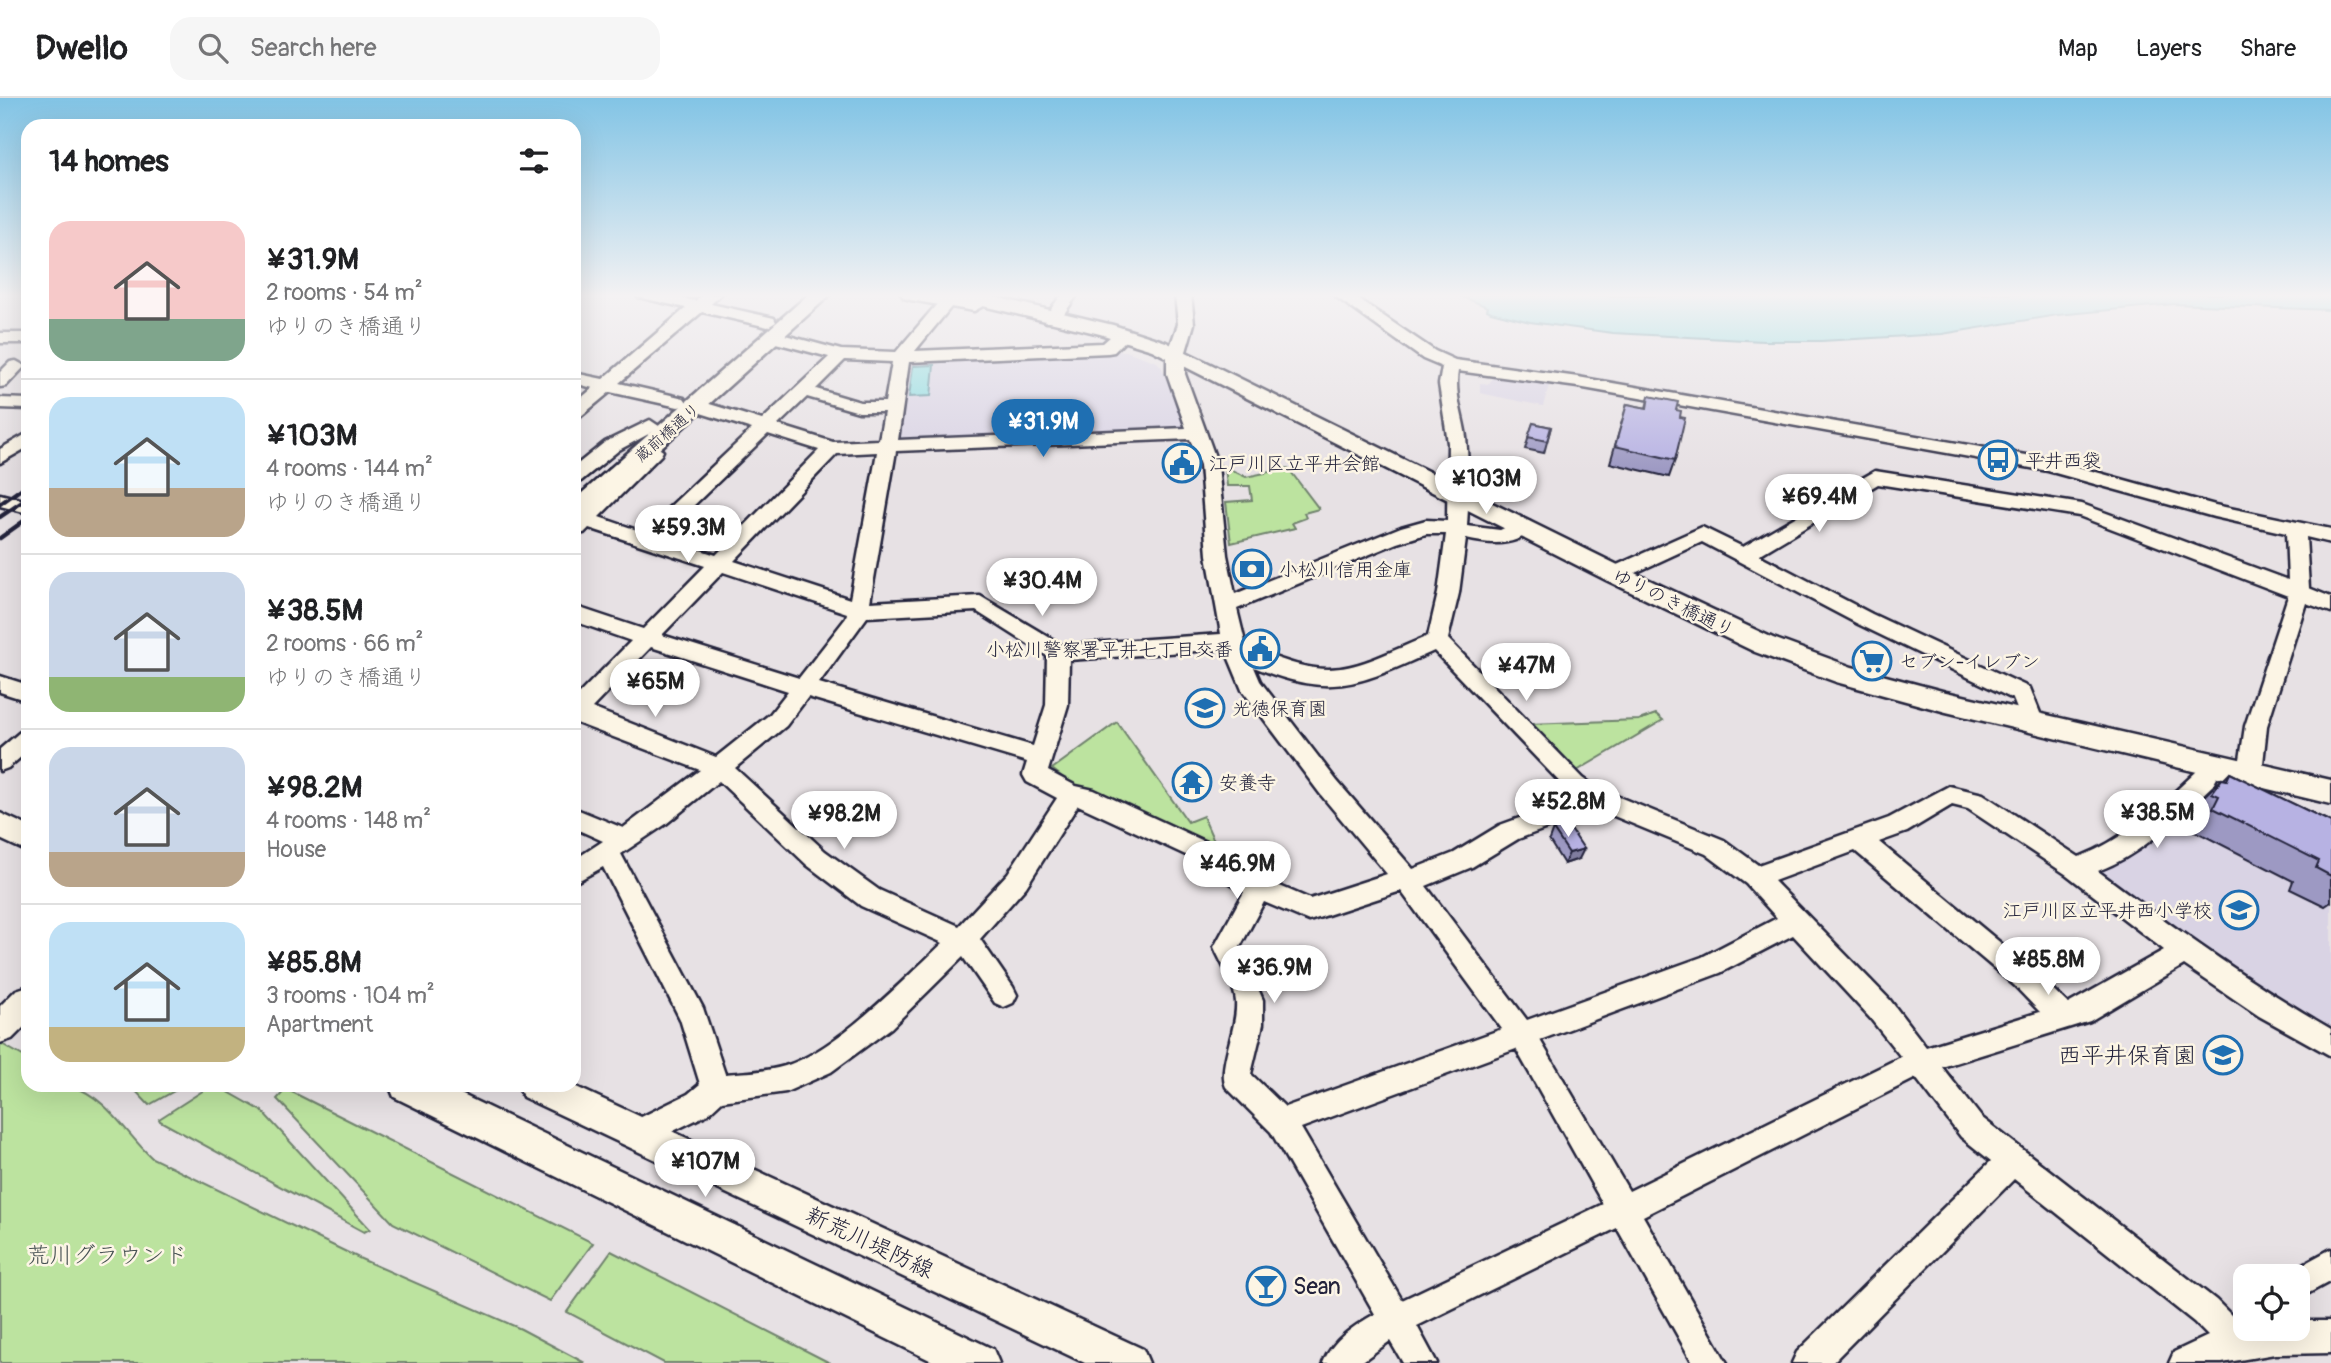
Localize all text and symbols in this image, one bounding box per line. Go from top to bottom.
search box [170,17,660,80]
text: Dwello [35,28,128,69]
icon: search [194,29,232,67]
text: Search here [250,32,377,64]
text: Map [2058,34,2098,63]
text: Layers [2136,34,2202,63]
text: Share [2240,34,2296,63]
icon: filters [515,142,553,180]
text: 14 homes [49,143,169,180]
text: ¥31.9M [266,241,359,278]
icon: home [105,249,189,333]
text: 2 rooms · 54 m² [266,278,423,307]
text: ゆりのき橋通り [266,312,427,341]
street label: 蔵前橋通り [631,399,704,467]
pin: ¥31.9M [986,400,1100,459]
text: ¥31.9M [1007,407,1079,436]
text: ¥103M [266,417,357,454]
icon: home [105,425,189,509]
bus stop icon: 平井西袋 [1977,439,2019,481]
public building icon: 江戸川区立平井会館 [1161,442,1203,484]
place label: 平井西袋 [2025,449,2101,473]
place label: 江戸川区立平井会館 [1209,452,1380,476]
text: 4 rooms · 144 m² [266,454,433,483]
pin: ¥103M [1437,456,1535,516]
text: ¥103M [1451,464,1521,493]
pin: ¥69.4M [1762,474,1876,534]
text: ¥69.4M [1781,482,1857,511]
text: ゆりのき橋通り [266,488,427,517]
pin: ¥59.3M [631,505,745,565]
text: ¥59.3M [651,513,725,542]
bank icon: 小松川信用金庫 [1231,548,1273,590]
place label: 小松川信用金庫 [1279,558,1412,582]
pin: ¥30.4M [985,559,1099,618]
street label: ゆりのき橋通り [1609,563,1739,643]
text: ¥30.4M [1002,566,1082,595]
text: ¥38.5M [266,592,363,629]
icon: home [105,600,189,684]
public building icon: 小松川警察署平井七丁目交番 [1239,628,1281,670]
text: 2 rooms · 66 m² [266,629,423,658]
place label: 小松川警察署平井七丁目交番 [986,638,1233,662]
supermarket icon: セブン-イレブン [1851,640,1893,682]
pin: ¥47M [1485,644,1567,703]
place label: セブン-イレブン [1899,650,2040,674]
text: ¥47M [1497,651,1555,680]
pin: ¥65M [614,660,696,719]
text: ゆりのき橋通り [266,663,427,692]
text: ¥65M [626,667,684,696]
school or university icon: 光徳保育園 [1184,687,1226,729]
place label: 光徳保育園 [1232,697,1327,721]
temple icon: 安養寺 [1171,761,1213,803]
text: ¥98.2M [266,769,362,806]
place label: 安養寺 [1219,771,1276,795]
icon: home [105,775,189,859]
pin: ¥52.8M [1511,780,1625,839]
text: ¥52.8M [1531,787,1605,816]
pin: ¥38.5M [2100,790,2214,850]
pin: ¥98.2M [787,792,901,851]
text: ¥38.5M [2120,798,2194,827]
text: ¥98.2M [807,799,881,828]
text: 4 rooms · 148 m² [266,806,431,835]
text: House [266,835,326,864]
pin: ¥46.9M [1180,842,1294,901]
text: ¥46.9M [1199,849,1275,878]
school or university icon: 江戸川区立平井西小学校 [2218,889,2260,931]
place label: 江戸川区立平井西小学校 [2003,899,2212,923]
pin: ¥85.8M [1991,937,2105,997]
text: ¥85.8M [266,944,362,981]
text: ¥85.8M [2011,945,2085,974]
pin: ¥36.9M [1217,946,1331,1005]
icon: home [105,950,189,1034]
text: ¥36.9M [1236,953,1312,982]
text: 3 rooms · 104 m² [266,981,435,1010]
text: Apartment [266,1010,373,1039]
school or university icon: 西平井保育園 [2202,1034,2244,1076]
place label: 西平井保育園 [2058,1041,2196,1070]
pin: ¥107M [656,1140,754,1199]
text: ¥107M [670,1147,740,1176]
street label: 新荒川堤防線 [801,1200,938,1285]
park label: 荒川グラウンド [27,1241,188,1270]
map controls [2233,1264,2310,1341]
button: locate [2233,1264,2310,1341]
bar icon: Sean [1245,1265,1287,1307]
place label: Sean [1293,1272,1341,1301]

